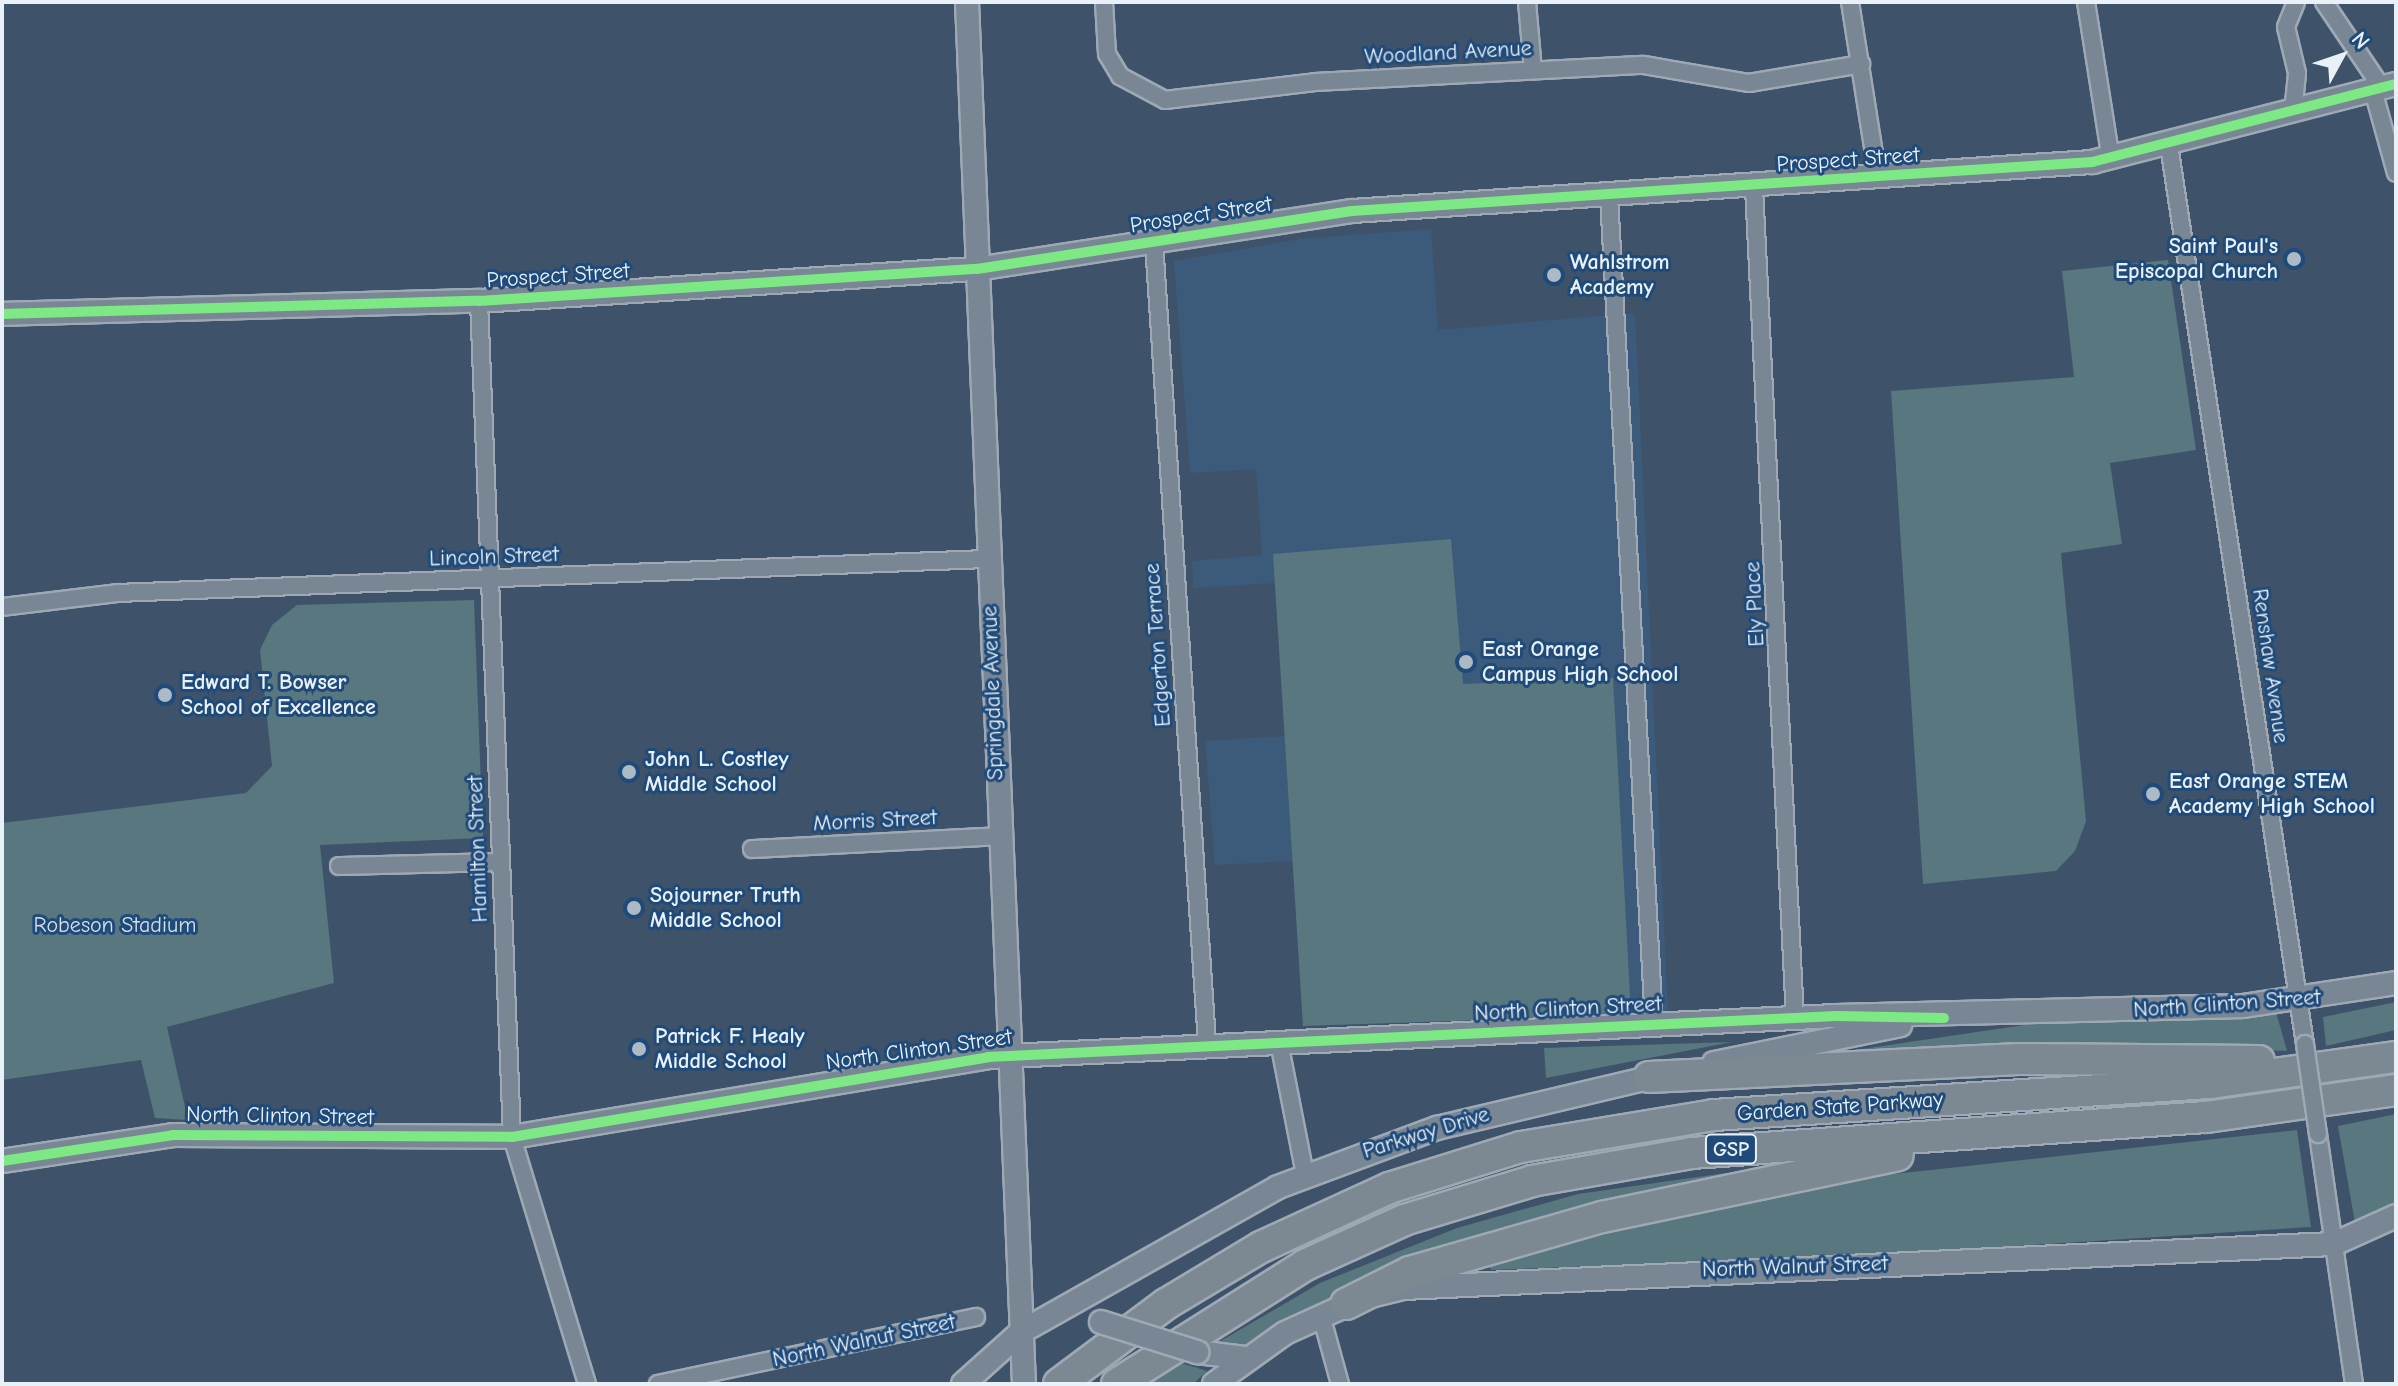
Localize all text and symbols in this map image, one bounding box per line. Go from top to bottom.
north arrow [2302,16,2382,96]
text: N [2346,27,2375,54]
street label: Woodland Avenue [1364,35,1532,71]
street label: Prospect Street [1776,142,1920,178]
street label: Prospect Street [1128,191,1274,239]
place label: Saint Paul's Episcopal Church [2115,233,2278,284]
place label: Wahlstrom Academy [1570,249,1670,300]
marker: Saint Paul's Episcopal Church [2285,250,2303,268]
street label: Prospect Street [486,258,630,294]
marker: Wahlstrom Academy [1545,266,1563,284]
street label: Lincoln Street [429,542,559,572]
street label: Ely Place [1740,561,1770,647]
street label: Edgerton Terrace [1139,562,1177,728]
street label: Renshaw Avenue [2246,587,2294,745]
street label: Springdale Avenue [977,605,1009,781]
place label: East Orange Campus High School [1482,636,1678,688]
marker: East Orange Campus High School [1457,653,1475,671]
place label: Edward T. Bowser School of Excellence [181,669,376,720]
marker: Edward T. Bowser School of Excellence [156,686,174,704]
place label: John L. Costley Middle School [645,746,788,798]
marker: John L. Costley Middle School [620,763,638,781]
place label: East Orange STEM Academy High School [2169,768,2375,820]
street label: Hamilton Street [462,775,494,923]
marker: East Orange STEM Academy High School [2144,785,2162,803]
street label: Morris Street [812,805,938,837]
place label: Sojourner Truth Middle School [650,882,801,934]
marker: Sojourner Truth Middle School [625,899,643,917]
park label: Robeson Stadium [34,913,196,939]
street label: North Clinton Street [2132,984,2322,1024]
street label: North Clinton Street [1474,991,1662,1027]
place label: Patrick F. Healy Middle School [655,1023,805,1074]
street label: North Clinton Street [824,1024,1014,1076]
marker: Patrick F. Healy Middle School [630,1040,648,1058]
street label: Garden State Parkway [1736,1087,1944,1127]
street label: North Clinton Street [186,1101,374,1131]
street label: Parkway Drive [1360,1101,1492,1165]
road number: GSP [1703,1133,1759,1165]
street label: North Walnut Street [1702,1251,1888,1283]
street label: North Walnut Street [770,1309,958,1373]

